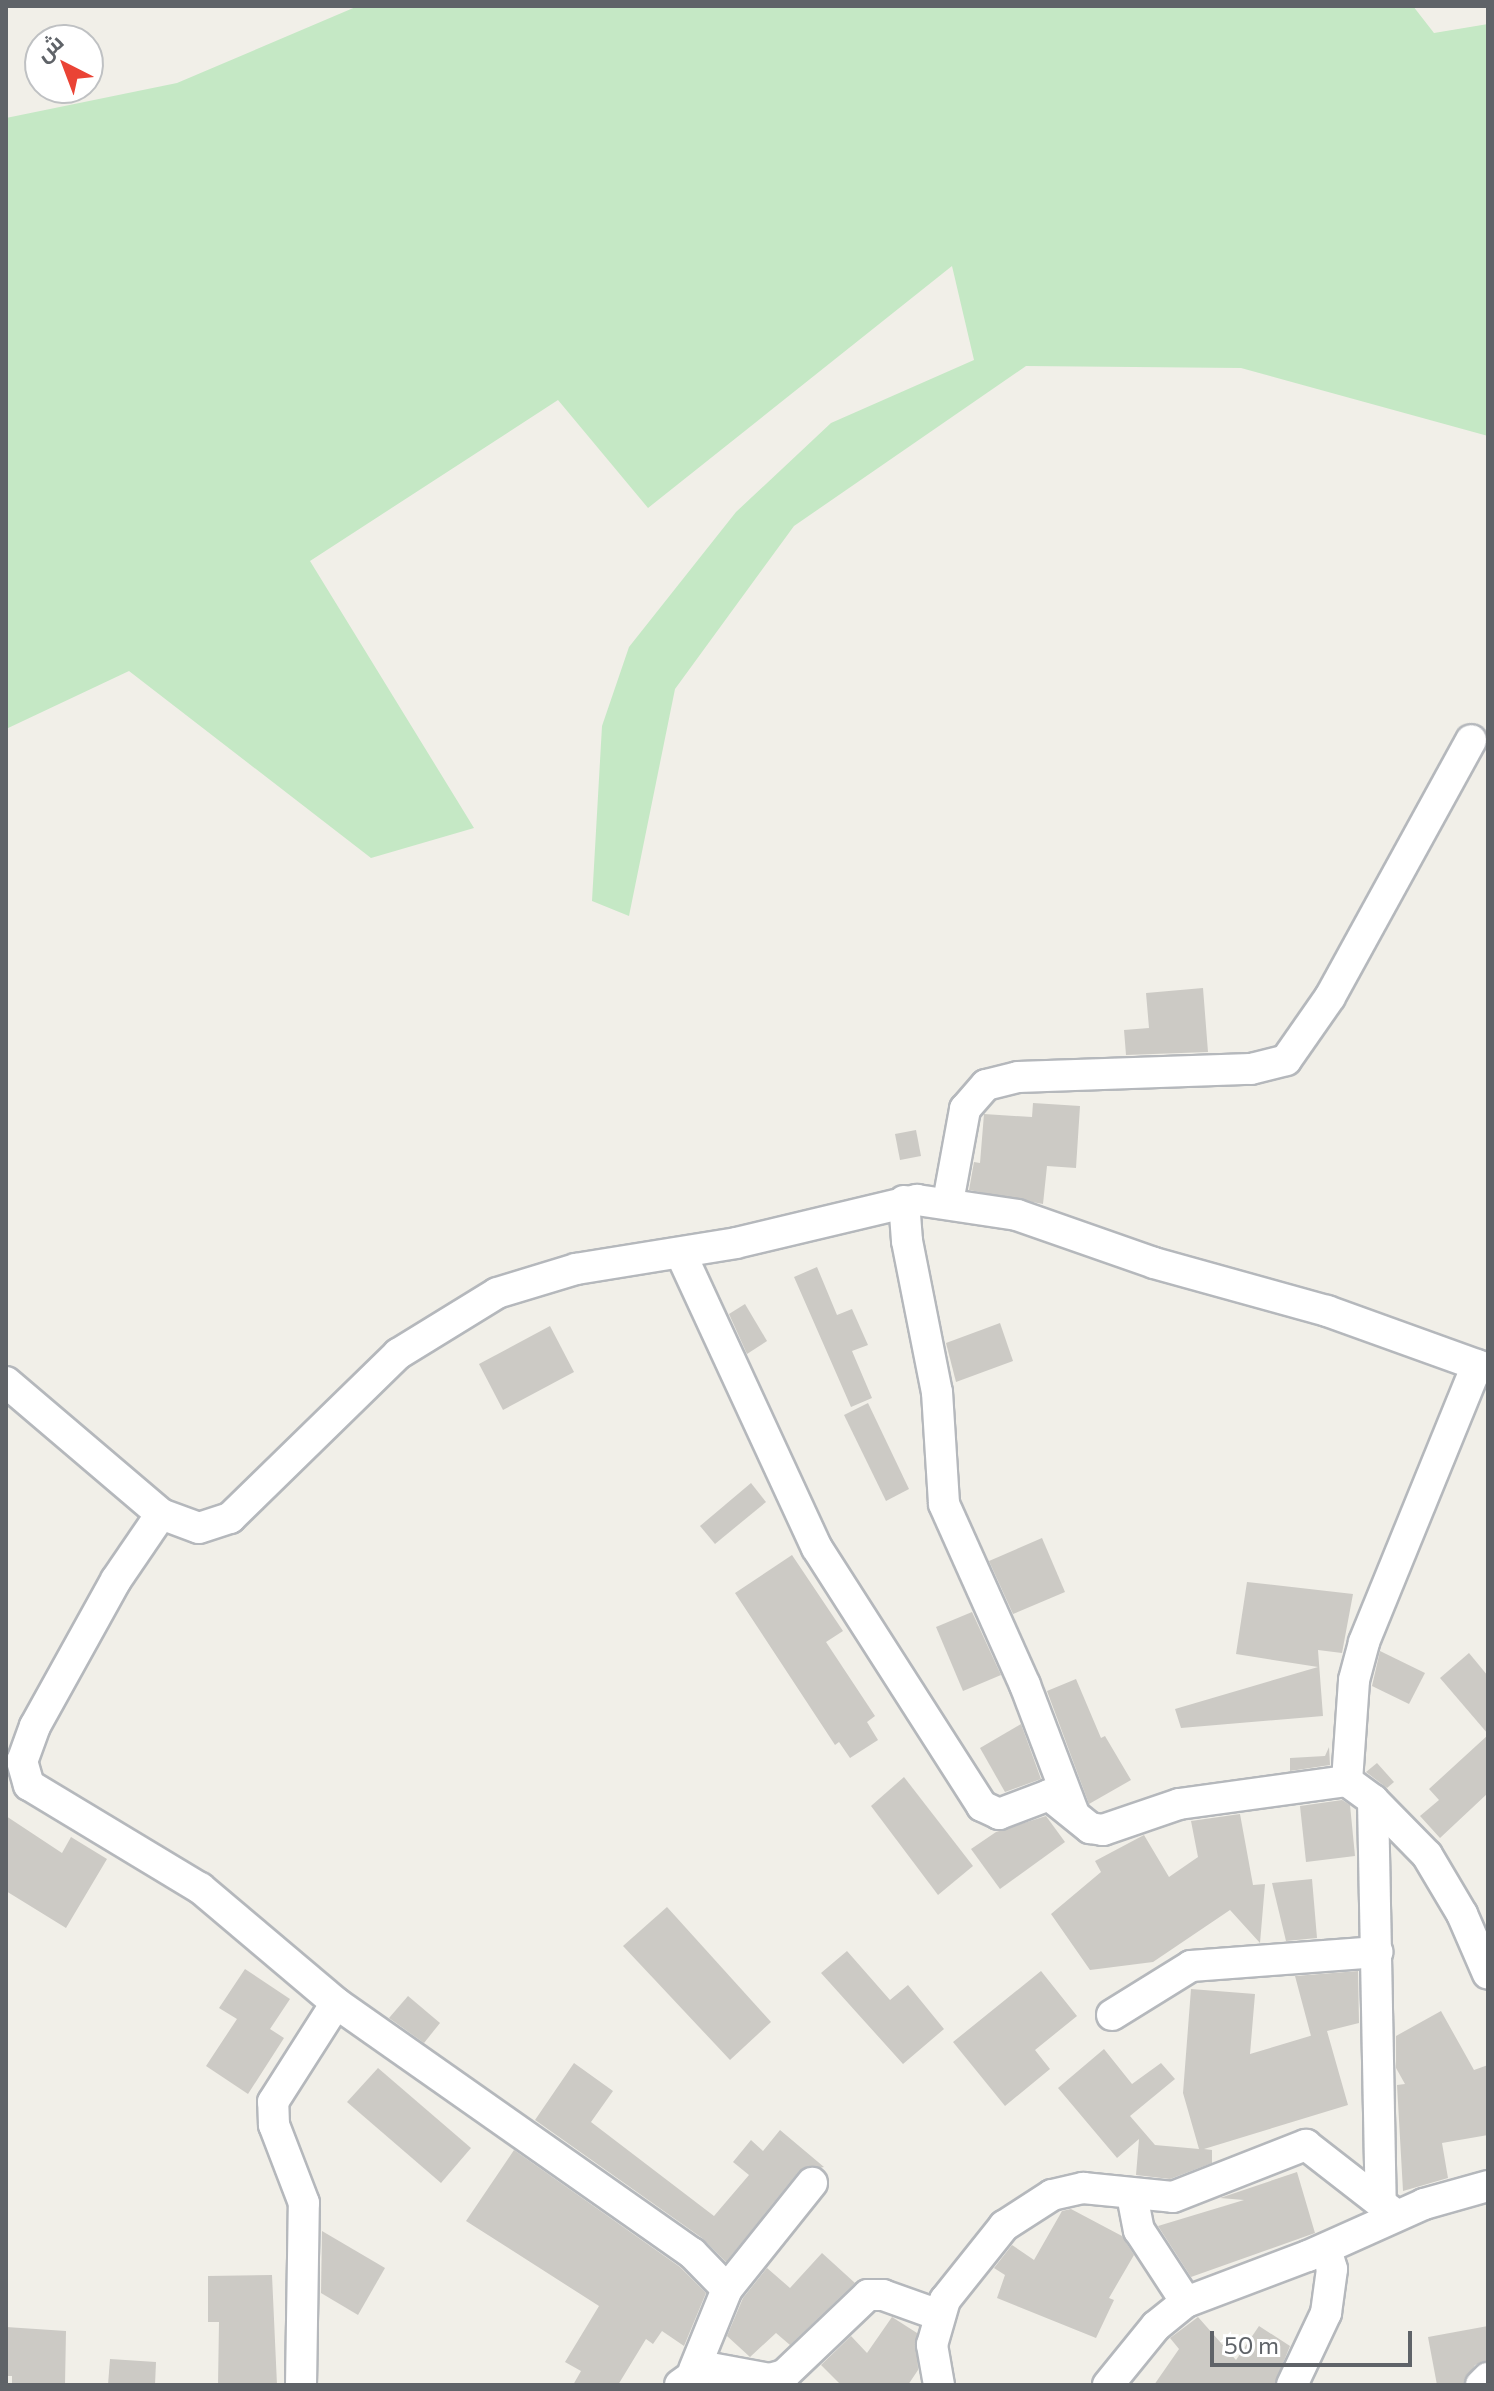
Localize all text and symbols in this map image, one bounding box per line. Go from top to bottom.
north arrow [24,24,104,104]
text: ش [29,28,68,67]
scale bar [1214,2315,1416,2365]
text: 50 m [1224,2330,1279,2359]

